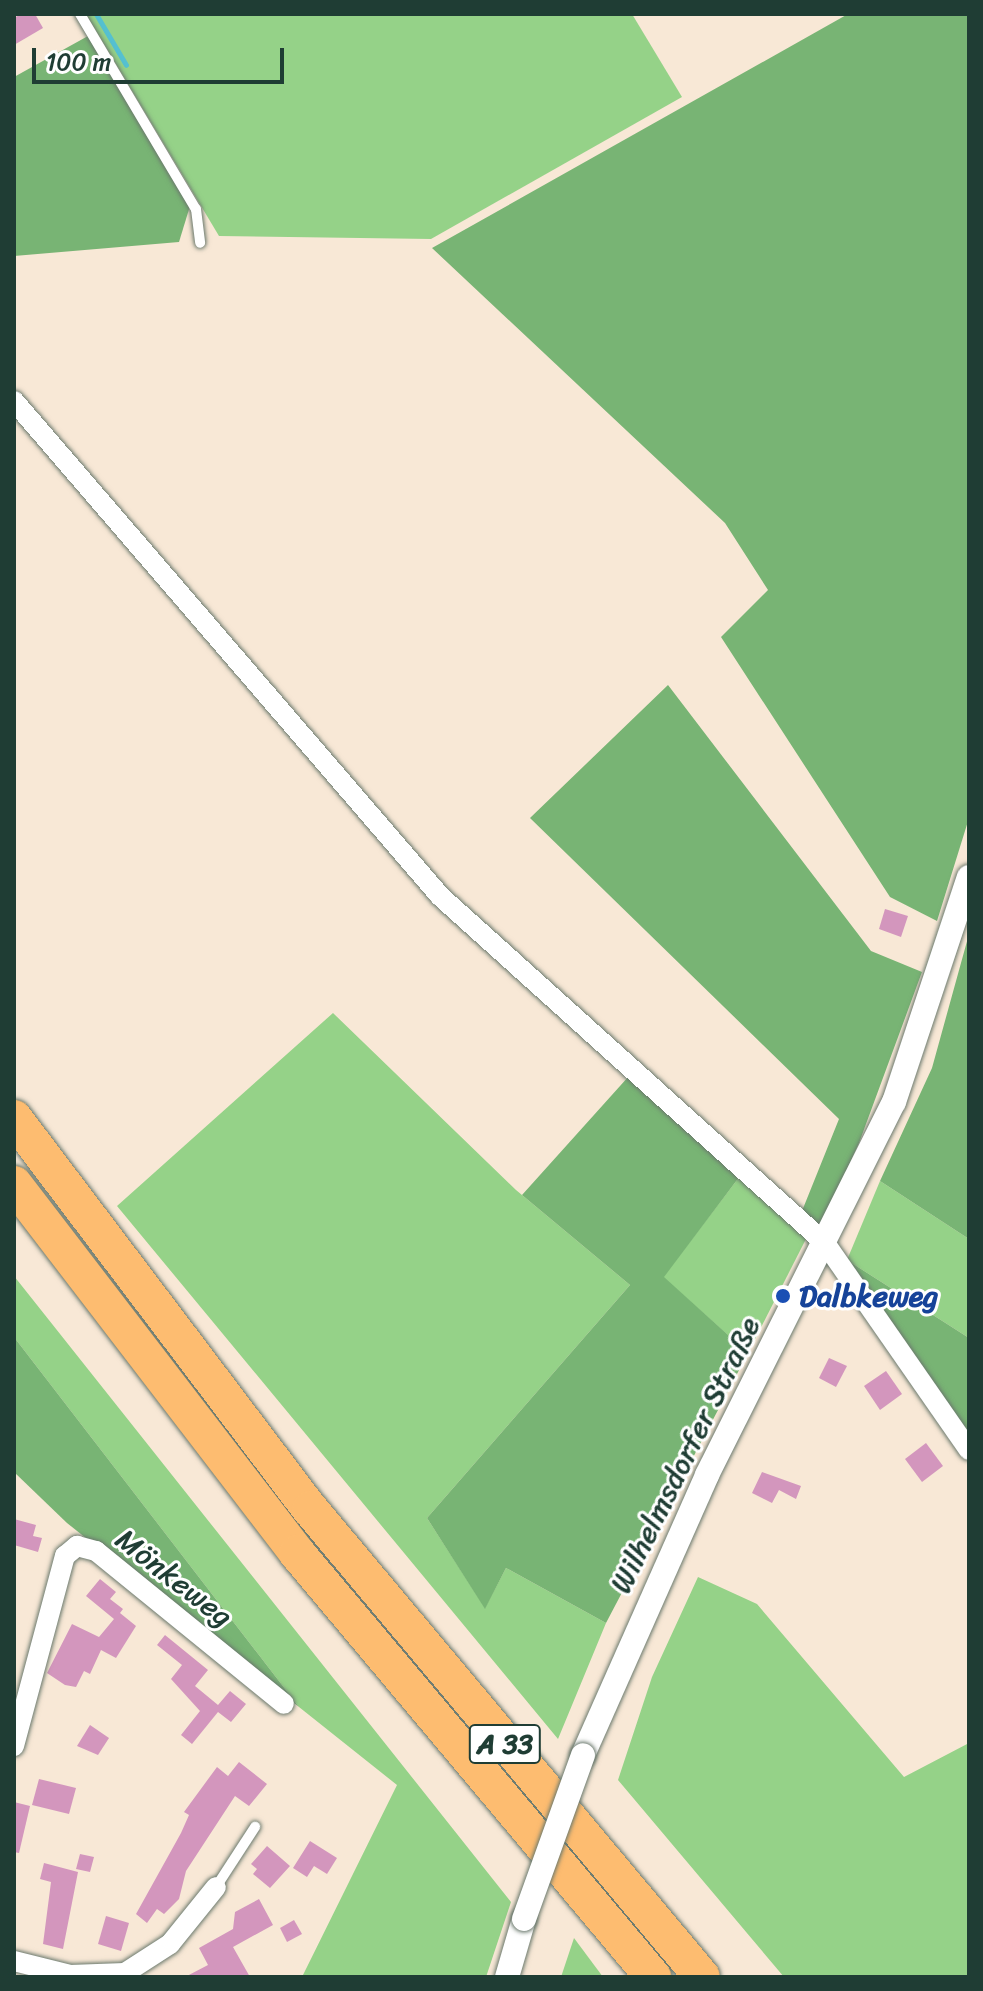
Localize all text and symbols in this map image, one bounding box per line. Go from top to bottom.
scale bar [36,32,288,82]
text: 100 m [46,41,111,83]
place label: Dalbkeweg [799,1278,938,1314]
marker: Dalbkeweg [774,1287,792,1305]
street label: Wilhelmsdorfer Straße [602,1311,768,1599]
street label: Mönkeweg [108,1521,240,1635]
road number: A 33 [467,1720,543,1768]

